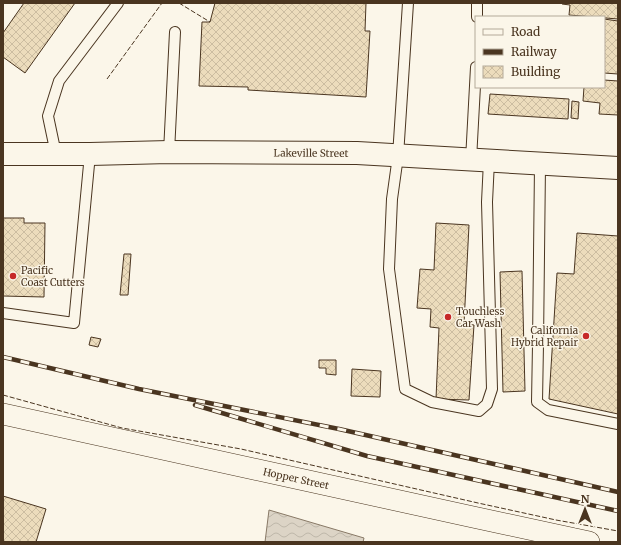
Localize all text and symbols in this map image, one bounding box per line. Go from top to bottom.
legend [475,16,605,88]
text: Road [511,24,540,39]
text: Railway [511,44,557,59]
text: Building [511,64,561,79]
street label: Lakeville Street [274,146,348,159]
place label: Pacific Coast Cutters [21,264,85,289]
marker: Pacific Coast Cutters [8,271,18,281]
place label: Touchless Car Wash [456,305,504,330]
marker: Touchless Car Wash [443,312,453,322]
place label: California Hybrid Repair [511,324,579,349]
marker: California Hybrid Repair [581,331,591,341]
street label: Hopper Street [262,465,330,492]
north arrow [565,489,605,529]
text: N [581,492,590,506]

